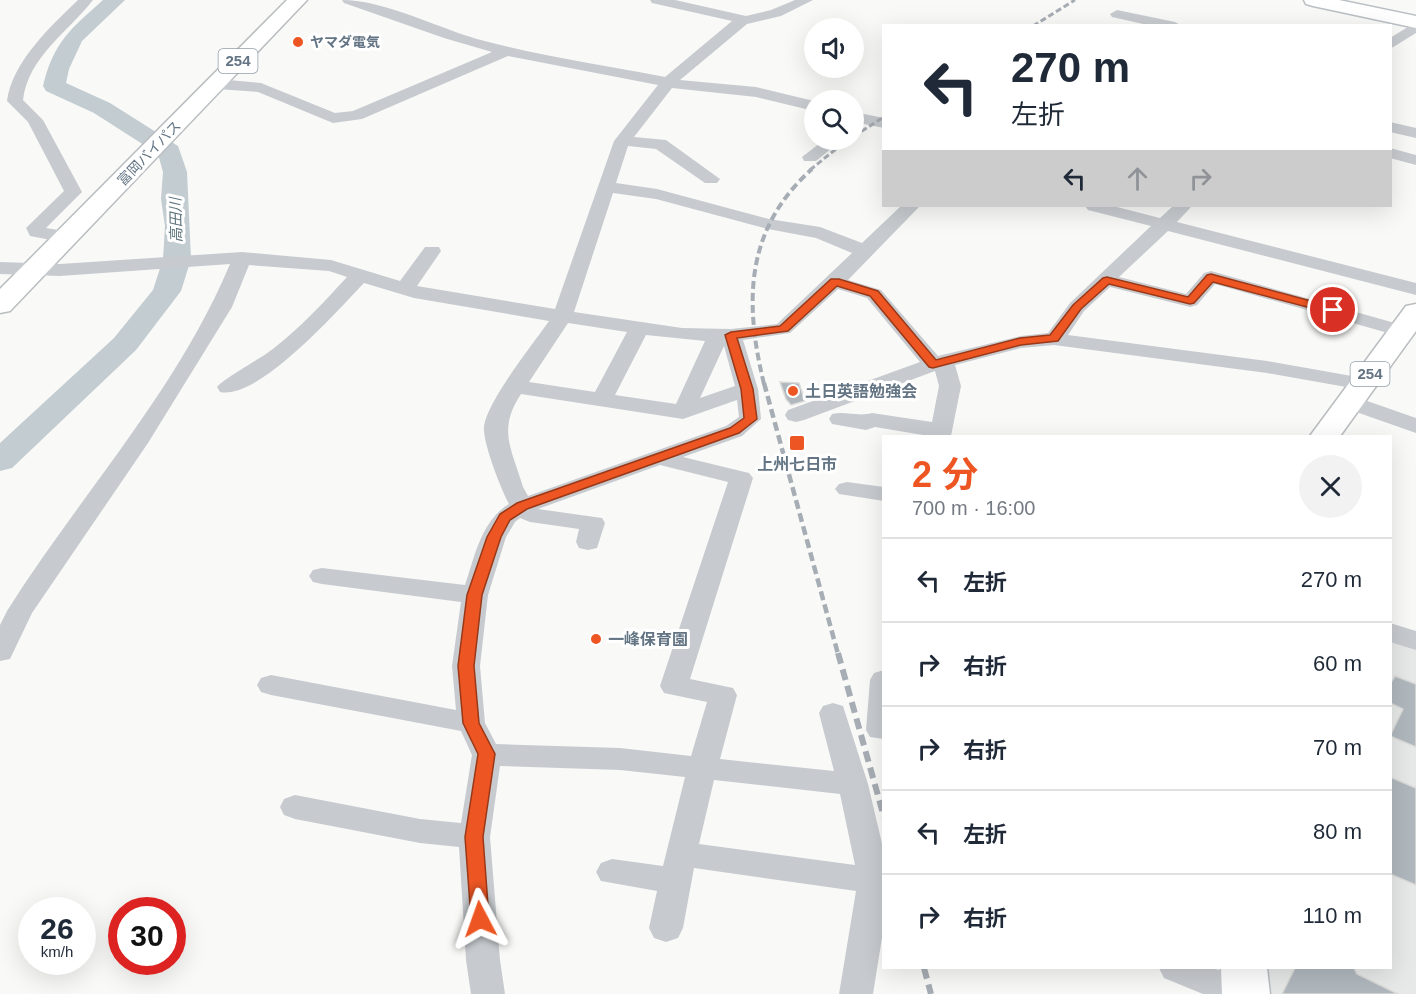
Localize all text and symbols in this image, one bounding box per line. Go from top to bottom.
map controls [804,18,864,150]
button: sound [804,18,864,78]
place label: ヤマダ電気 [310,34,380,50]
marker: ヤマダ電気 [291,35,305,49]
text: 270 m [1011,44,1130,91]
icon: left [912,48,990,126]
road number: 254 [218,49,258,73]
button: search [804,90,864,150]
text: 左折 [1011,100,1065,130]
street label: 富岡バイパス [114,117,184,189]
icon: left [1058,162,1091,195]
icon: ahead [1121,162,1154,195]
icon: right [1184,162,1217,195]
water label: 高田川 [167,195,184,243]
pin [1307,284,1358,335]
icon: arrive [1316,293,1349,326]
road number: 254 [1350,362,1390,386]
place label: 土日英語勉強会 [805,382,917,400]
marker: 土日英語勉強会 [786,384,800,398]
marker: 上州七日市 [788,434,806,452]
text: 2 分 [912,454,978,495]
place label: 上州七日市 [757,455,837,473]
button: close [1299,455,1362,518]
text: 700 m · 16:00 [912,497,1035,519]
icon: left [912,564,945,597]
text: 270 m [1301,567,1362,592]
text: 左折 [963,570,1007,595]
place label: 一峰保育園 [608,630,688,648]
marker: 一峰保育園 [589,632,603,646]
icon: right [912,648,945,681]
text: 60 m [1313,651,1362,676]
text: 右折 [963,654,1007,679]
icon: right [912,732,945,765]
text: 70 m [1313,735,1362,760]
text: 右折 [963,738,1007,763]
icon: left [912,816,945,849]
text: 80 m [1313,819,1362,844]
text: 左折 [963,822,1007,847]
position arrow [448,887,512,951]
speed limit sign: 30 [108,897,186,975]
icon: right [912,900,945,933]
text: 110 m [1302,903,1362,928]
text: 右折 [963,906,1007,931]
text: 26 [40,912,74,945]
text: km/h [41,943,73,960]

